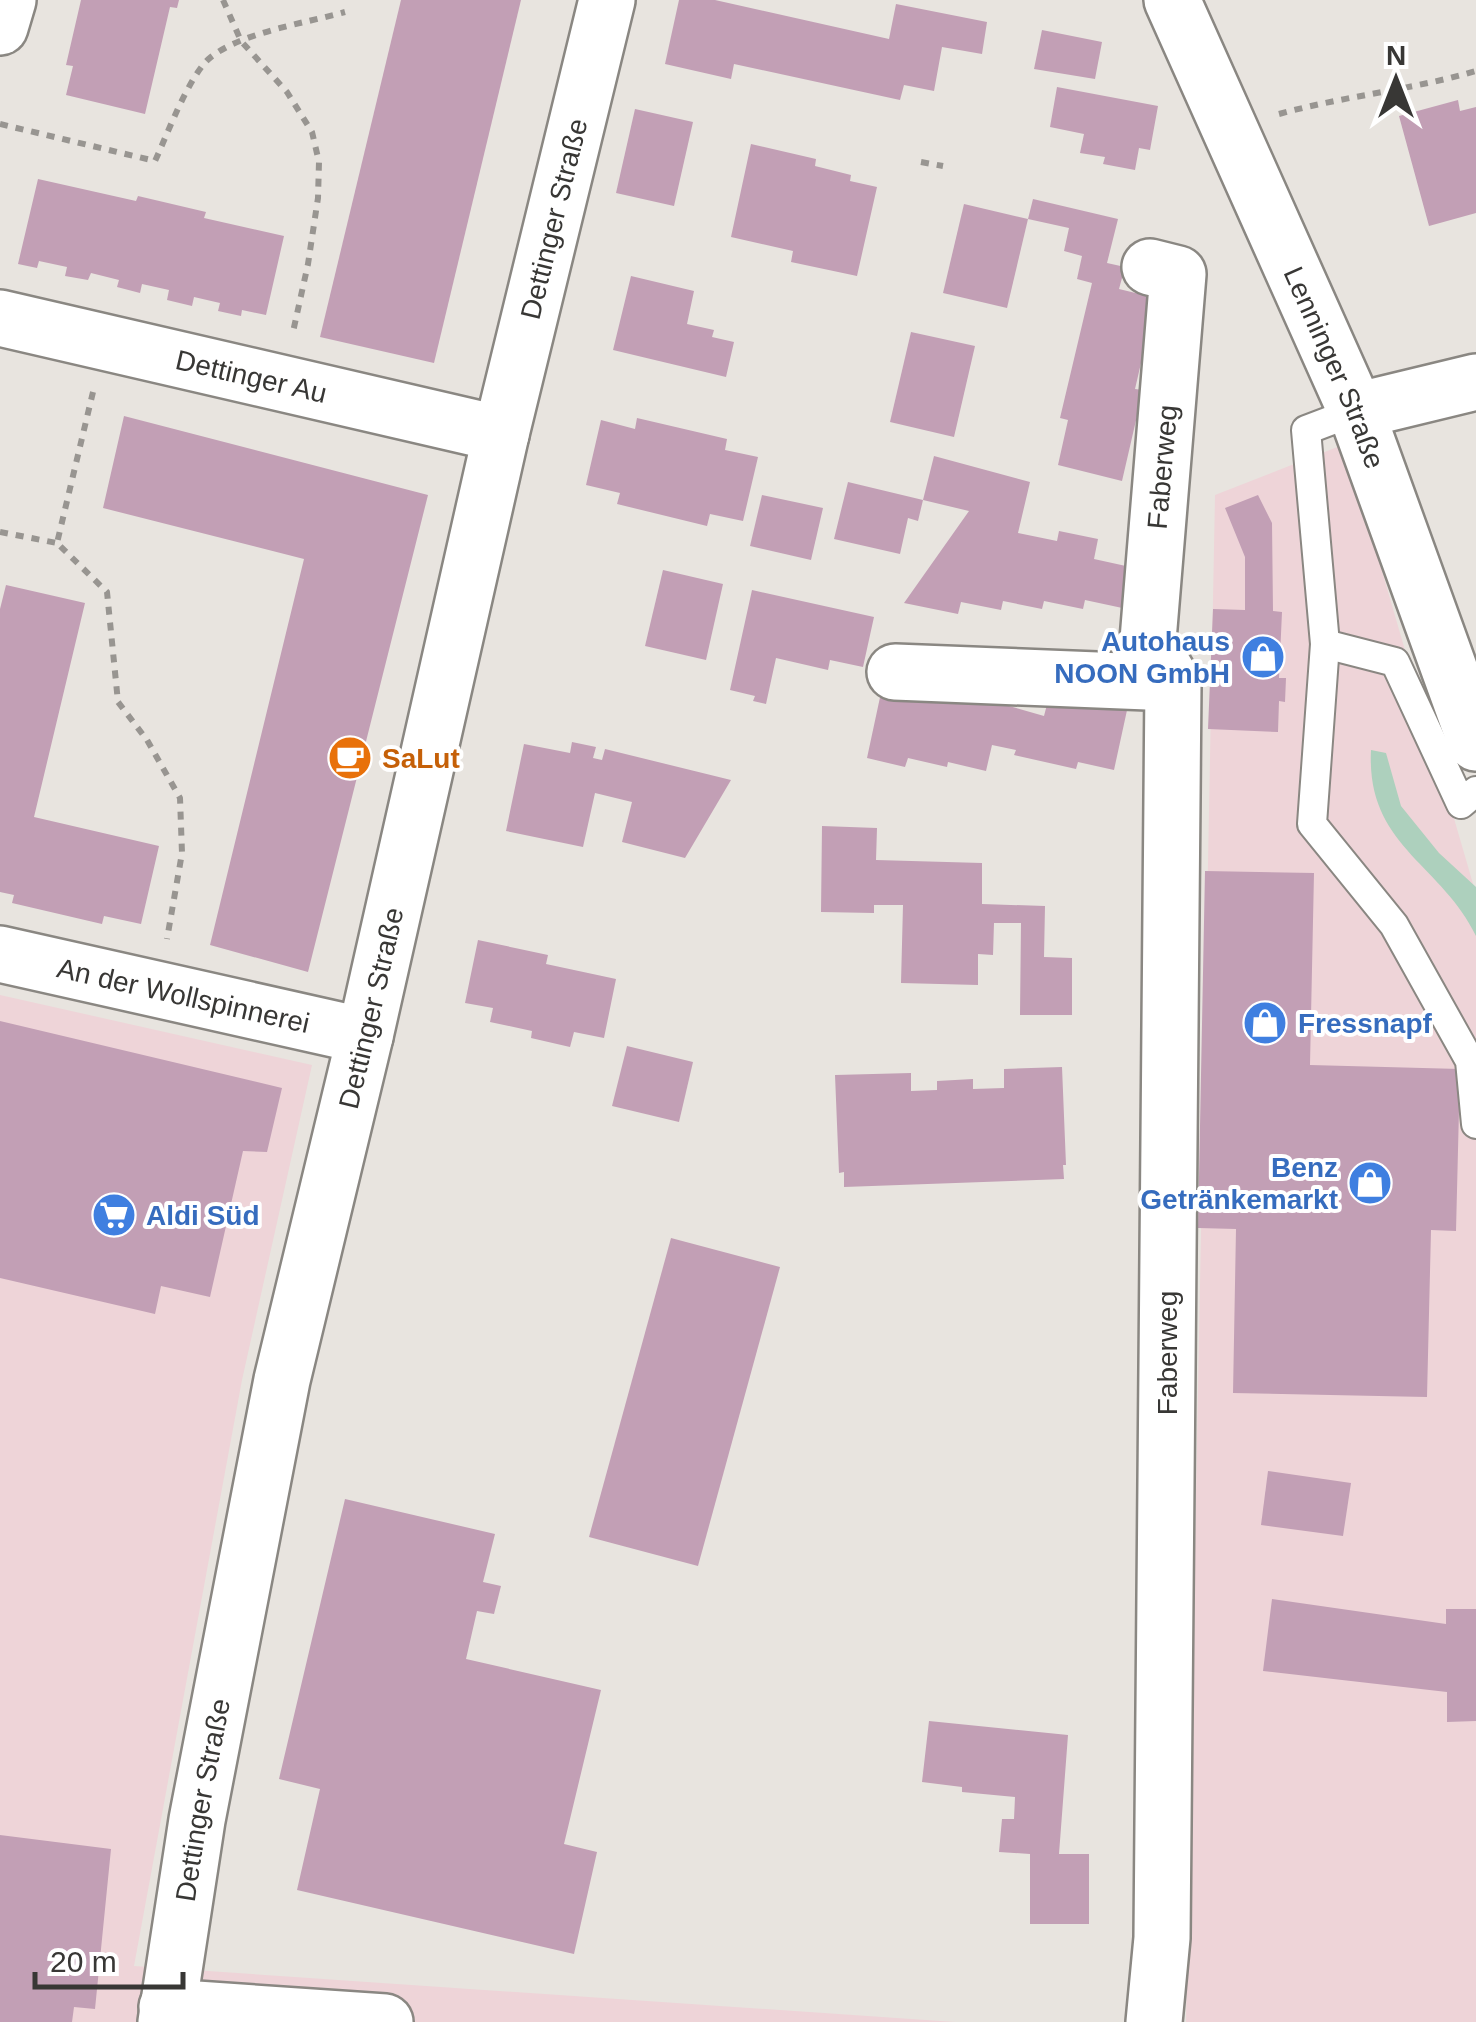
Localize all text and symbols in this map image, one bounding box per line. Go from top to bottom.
north arrow [1346,30,1446,130]
text: N [1386,40,1406,71]
street label: Dettinger Straße [515,115,593,322]
street label: Lenninger Straße [1277,262,1390,473]
street label: Dettinger Au [173,344,330,409]
street label: Faberweg [1142,404,1183,530]
place label: Autohaus NOON GmbH [1054,626,1230,689]
shop icon: Autohaus NOON GmbH [1240,634,1286,680]
cafe icon: SaLut [327,735,373,781]
place label: SaLut [382,743,460,774]
street label: Dettinger Straße [333,905,410,1112]
street label: An der Wollspinnerei [54,952,313,1039]
shop icon: Fressnapf [1242,1000,1288,1046]
place label: Fressnapf [1298,1008,1432,1039]
place label: Benz Getränkemarkt [1140,1152,1338,1215]
shop icon: Benz Getränkemarkt [1347,1160,1393,1206]
supermarket icon: Aldi Süd [91,1192,137,1238]
place label: Aldi Süd [146,1200,260,1231]
street label: Faberweg [1152,1291,1183,1415]
street label: Dettinger Straße [170,1696,236,1904]
scale bar [35,1927,182,1989]
text: 20 m [50,1945,117,1978]

